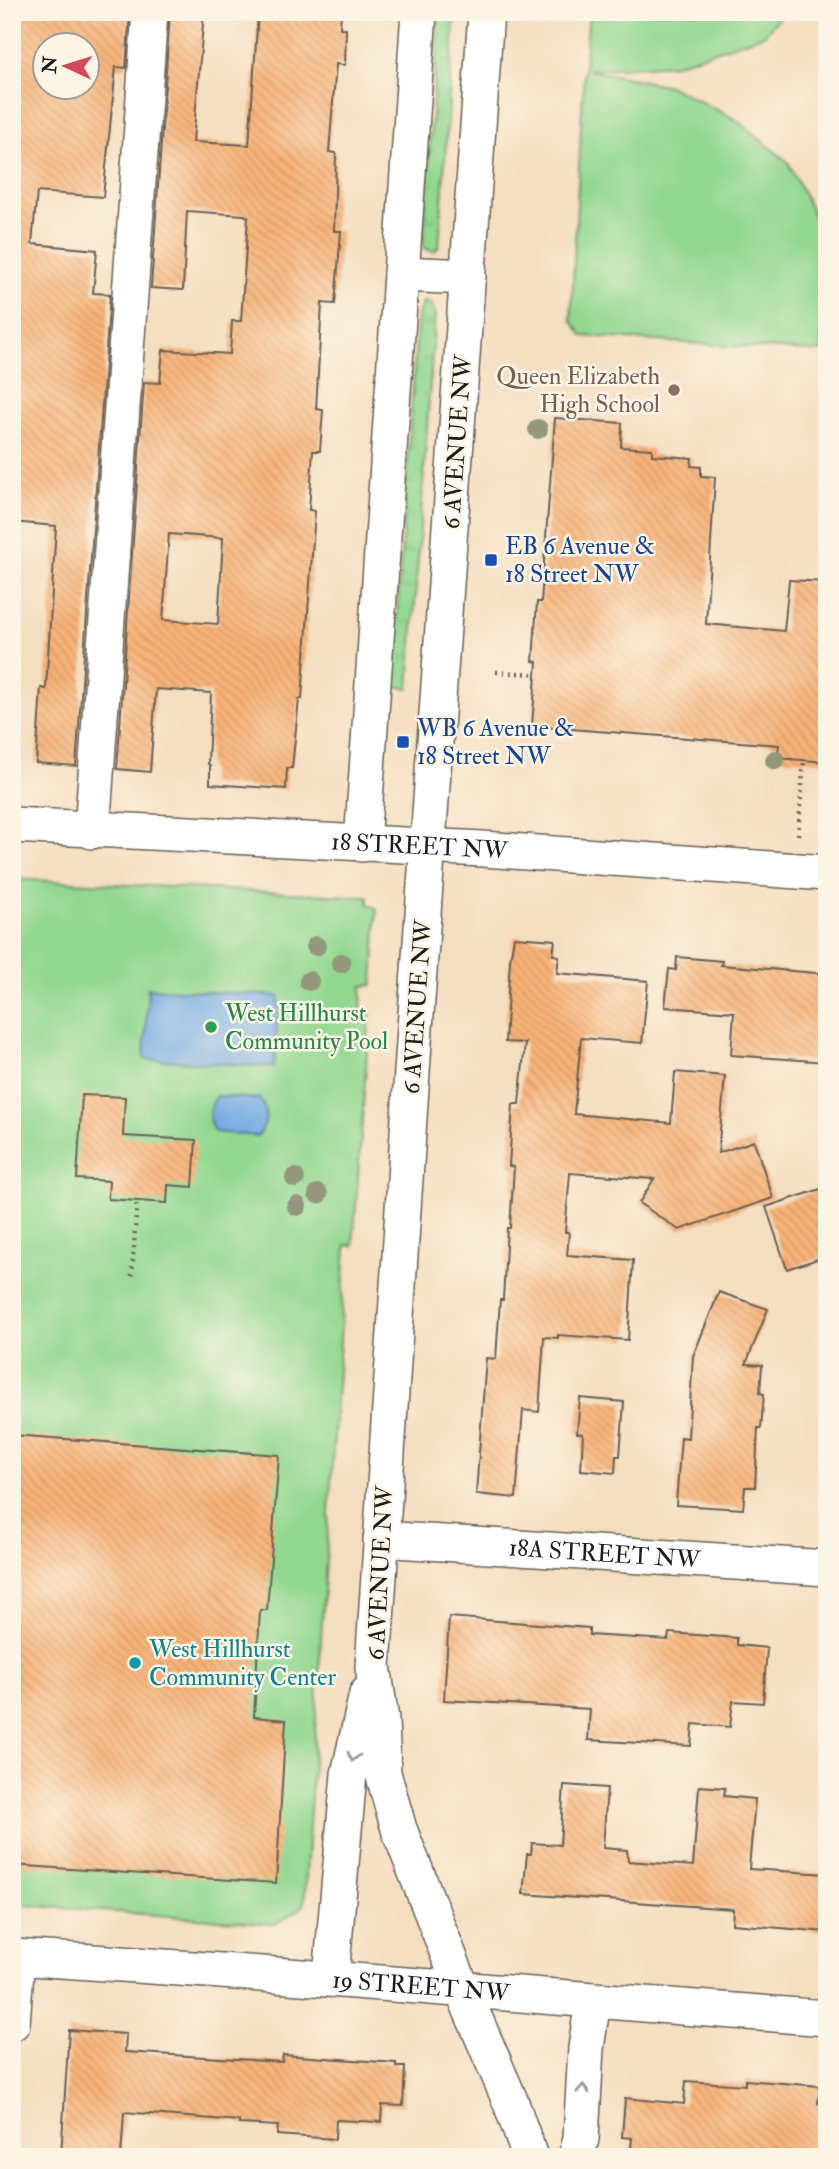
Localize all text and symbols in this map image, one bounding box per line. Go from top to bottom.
north arrow [32,32,102,102]
text: N [37,55,63,75]
street label: 6 AVENUE NW [436,352,479,530]
place label: Queen Elizabeth High School [496,361,660,420]
marker: Queen Elizabeth High School [666,382,682,398]
place label: EB 6 Avenue & 18 Street NW [505,531,655,590]
marker: EB 6 Avenue & 18 Street NW [483,552,499,568]
place label: WB 6 Avenue & 18 Street NW [416,713,574,772]
marker: WB 6 Avenue & 18 Street NW [395,734,411,750]
street label: 18 STREET NW [330,826,510,867]
street label: 6 AVENUE NW [396,917,439,1095]
place label: West Hillhurst Community Pool [224,998,388,1057]
marker: West Hillhurst Community Pool [203,1019,219,1035]
street label: 6 AVENUE NW [360,1483,401,1661]
street label: 18A STREET NW [508,1532,703,1576]
place label: West Hillhurst Community Center [148,1634,336,1693]
marker: West Hillhurst Community Center [127,1655,143,1671]
one-way arrow [347,1751,361,1763]
street label: 19 STREET NW [331,1964,512,2009]
one-way arrow [576,2084,591,2095]

